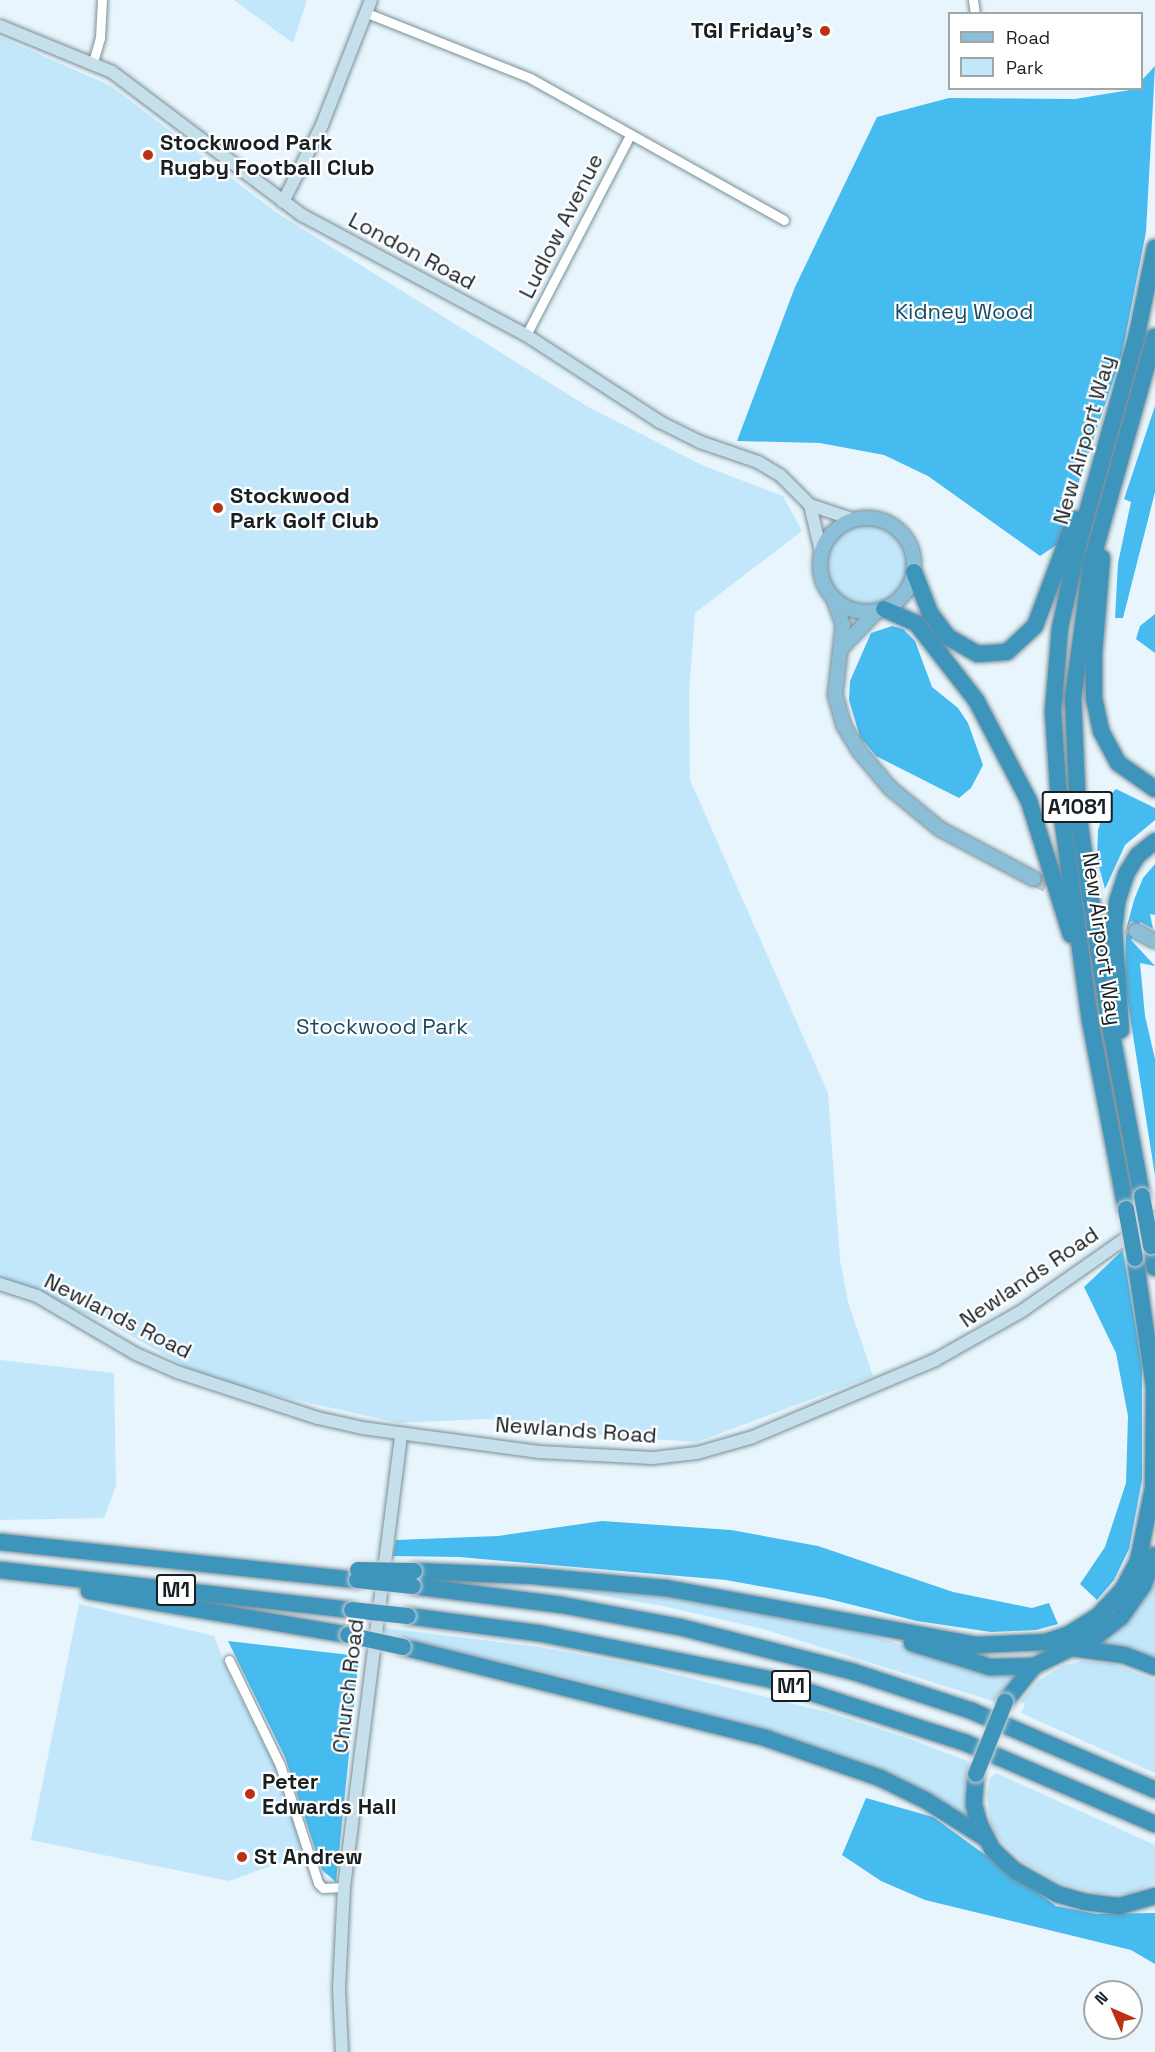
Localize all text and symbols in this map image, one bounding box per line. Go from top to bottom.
legend [948,12,1143,90]
place label: TGI Friday's [691,18,813,44]
marker: TGI Friday's [818,24,832,38]
text: Road [1006,26,1050,49]
text: Park [1006,56,1043,79]
place label: Stockwood Park Rugby Football Club [160,129,375,180]
marker: Stockwood Park Rugby Football Club [141,148,155,162]
street label: Ludlow Avenue [513,149,609,303]
street label: London Road [344,207,480,295]
park label: Kidney Wood [895,299,1033,325]
street label: New Airport Way [1047,352,1121,528]
place label: Stockwood Park Golf Club [230,482,379,534]
marker: Stockwood Park Golf Club [211,501,225,515]
road number: A1081 [1041,789,1113,825]
street label: New Airport Way [1077,851,1127,1027]
park label: Stockwood Park [296,1014,468,1040]
street label: Newlands Road [954,1221,1104,1333]
street label: Newlands Road [40,1267,196,1365]
street label: Newlands Road [494,1411,658,1449]
road number: M1 [155,1572,197,1608]
street label: Church Road [327,1617,369,1755]
road number: M1 [770,1668,812,1704]
place label: Peter Edwards Hall [262,1768,397,1820]
marker: Peter Edwards Hall [243,1787,257,1801]
place label: St Andrew [254,1844,363,1870]
marker: St Andrew [235,1850,249,1864]
north arrow [1083,1980,1143,2040]
text: N [1090,1987,1113,2010]

